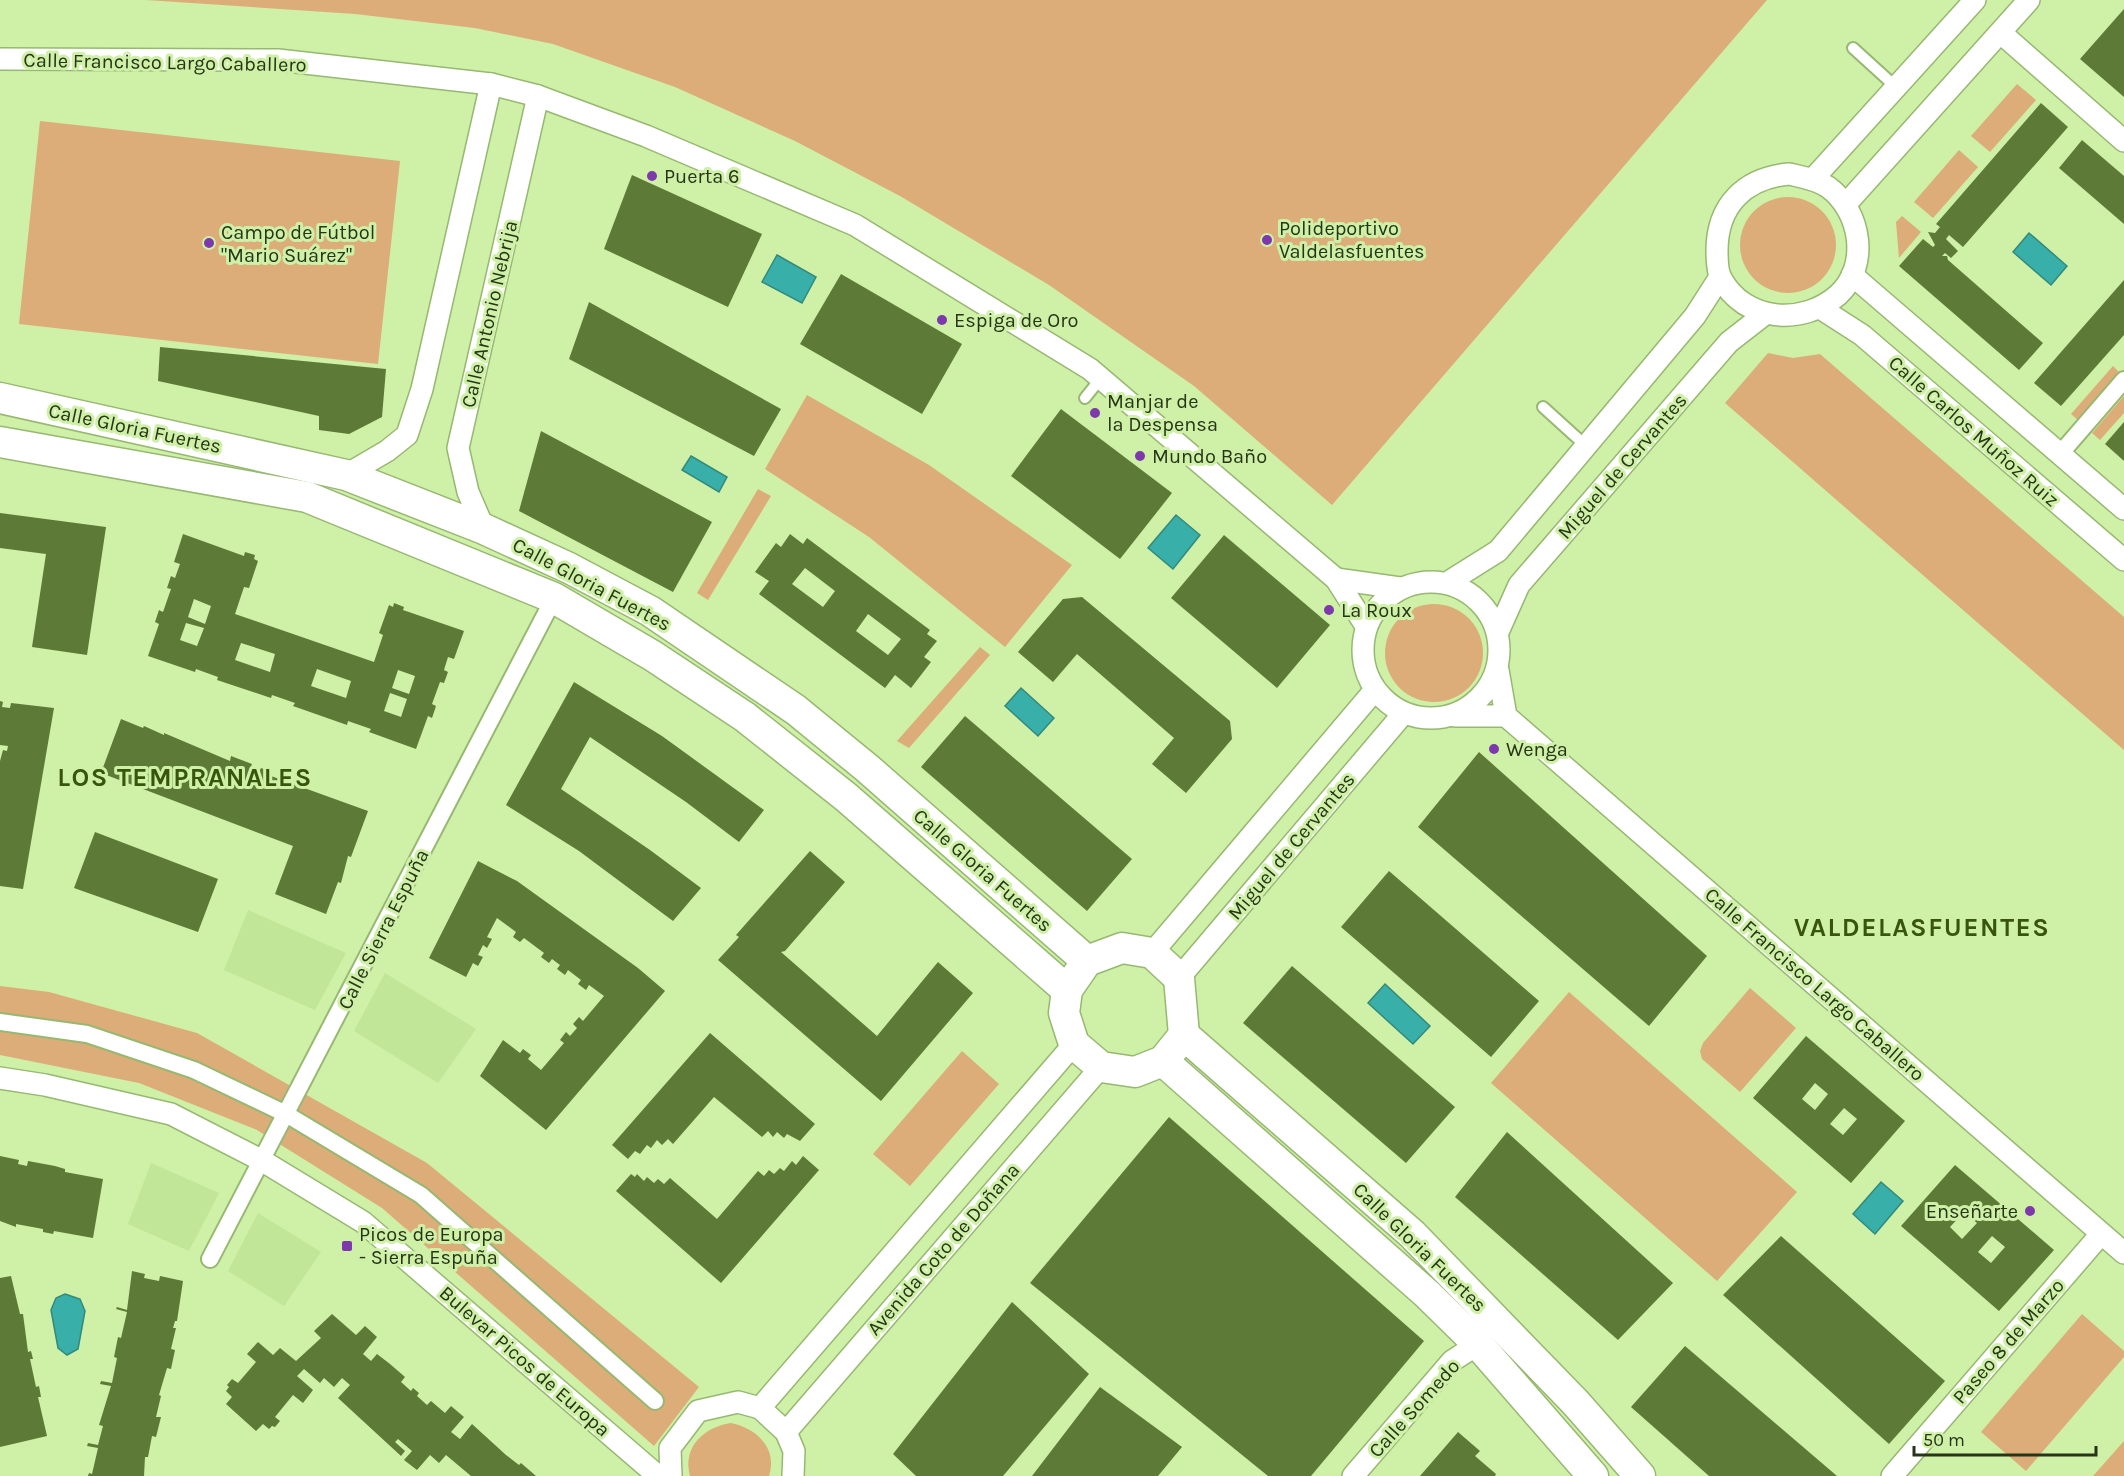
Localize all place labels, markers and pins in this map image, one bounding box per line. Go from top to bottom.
place label: Puerta 6 [664,165,739,188]
marker: Puerta 6 [645,169,659,183]
place label: Polideportivo Valdelasfuentes [1279,217,1425,263]
place label: Campo de Fútbol "Mario Suárez" [221,221,375,267]
marker: Polideportivo Valdelasfuentes [1260,233,1274,247]
marker: Campo de Fútbol "Mario Suárez" [202,236,216,250]
place label: Espiga de Oro [954,309,1078,332]
marker: Espiga de Oro [935,313,949,327]
place label: Manjar de la Despensa [1107,390,1218,436]
marker: Manjar de la Despensa [1088,406,1102,420]
place label: Mundo Baño [1152,445,1267,468]
marker: Mundo Baño [1133,449,1147,463]
place label: La Roux [1341,599,1412,622]
marker: La Roux [1322,603,1336,617]
place label: Wenga [1506,738,1568,761]
marker: Wenga [1487,742,1501,756]
place label: Enseñarte [1926,1200,2018,1223]
marker: Enseñarte [2023,1204,2037,1218]
place label: Picos de Europa - Sierra Espuña [359,1223,504,1269]
marker: Picos de Europa - Sierra Espuña [340,1239,354,1253]

